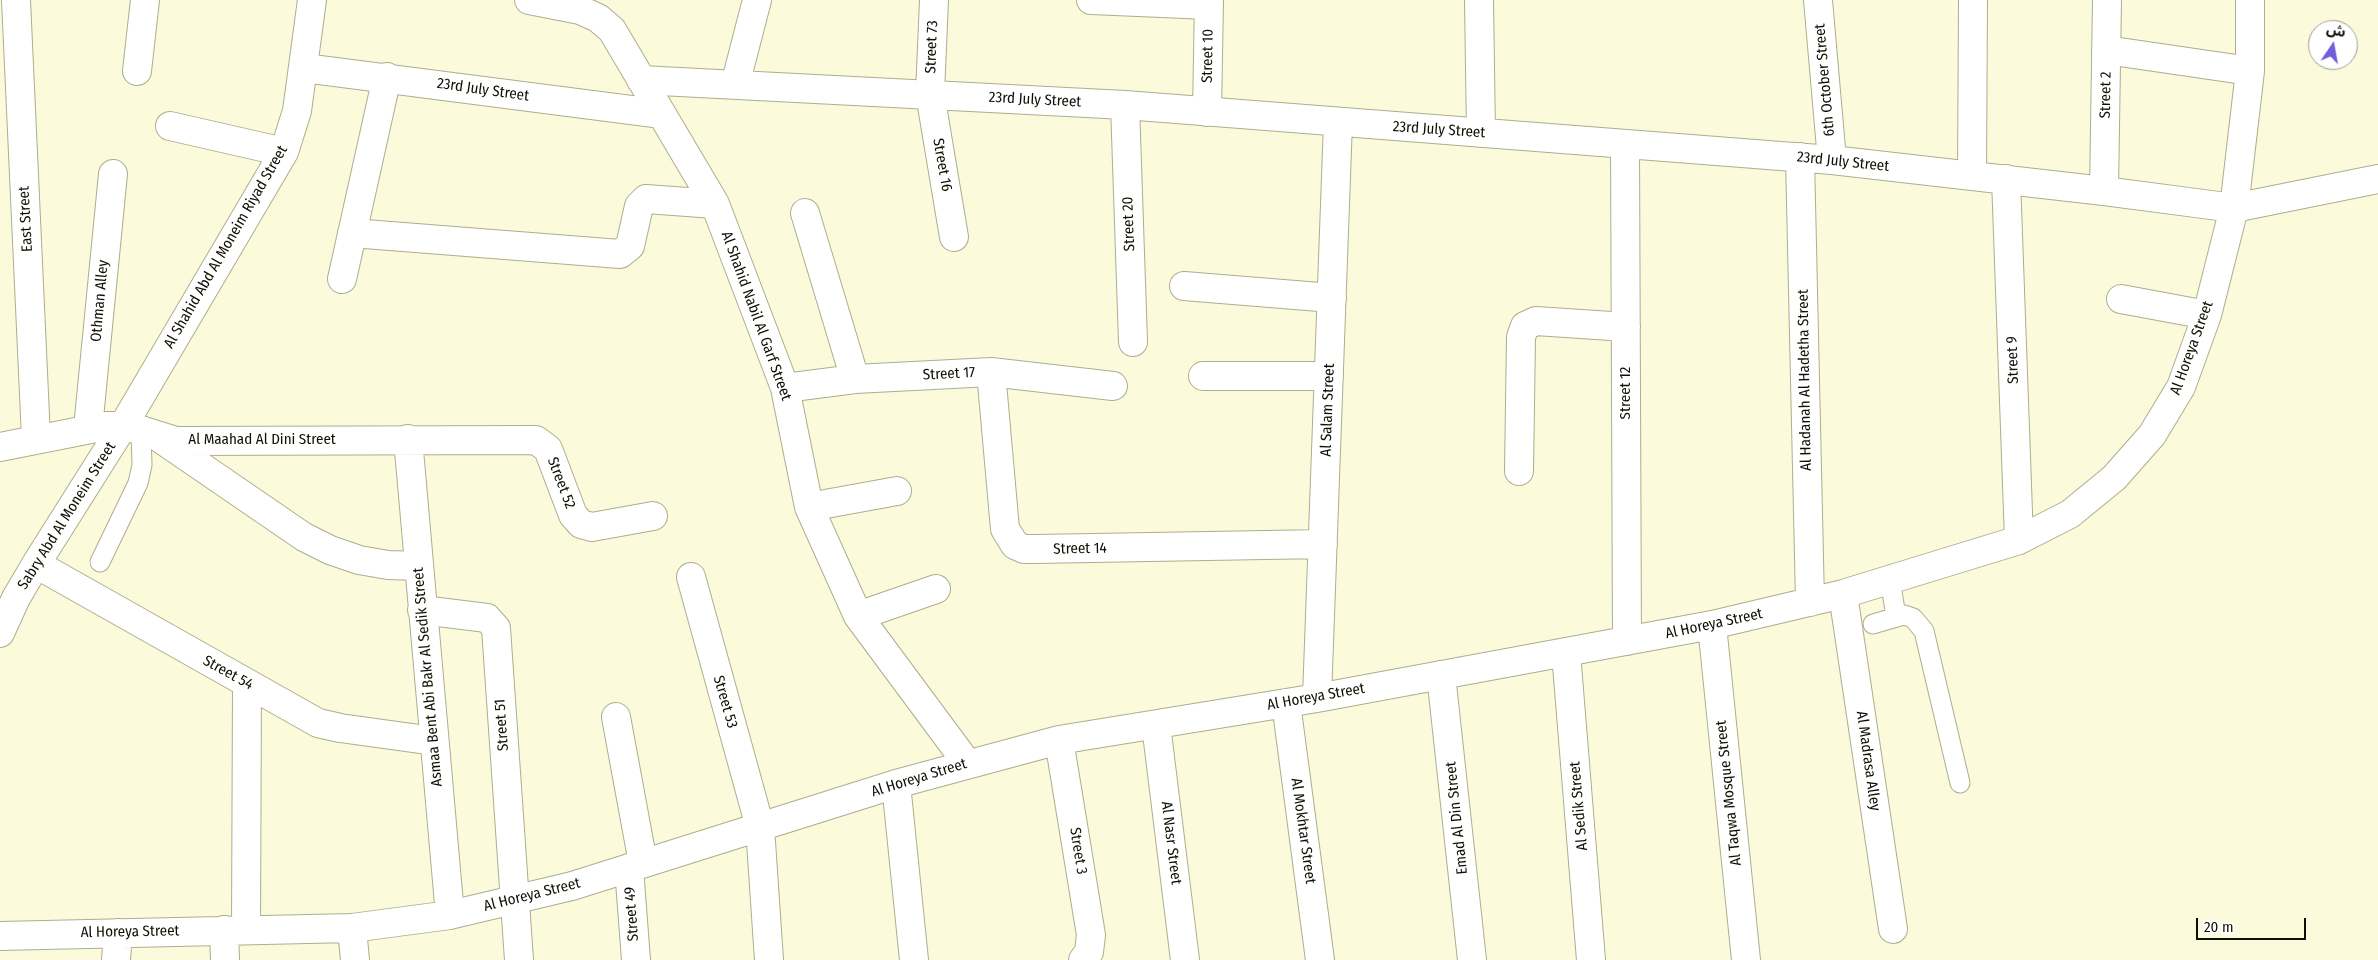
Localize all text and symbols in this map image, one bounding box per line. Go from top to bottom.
street label: Street 73 [922,20,942,74]
north arrow [2308,20,2358,70]
text: ش [2325,21,2347,41]
street label: 6th October Street [1811,23,1839,137]
street label: Street 10 [1199,29,1217,83]
street label: Street 2 [2097,71,2115,119]
street label: 23rd July Street [436,75,530,105]
street label: 23rd July Street [988,89,1082,111]
street label: 23rd July Street [1392,118,1486,142]
street label: Street 16 [928,137,956,193]
street label: Al Shahid Abd Al Moneim Riyad Street [160,142,292,352]
street label: 23rd July Street [1796,148,1890,176]
street label: East Street [15,186,37,252]
street label: Street 20 [1119,196,1139,252]
street label: Al Shahid Nabil Al Garf Street [717,229,795,403]
street label: Othman Alley [87,259,113,343]
street label: Al Hadanah Al Hadetha Street [1794,289,1816,471]
street label: Al Horeya Street [2167,299,2217,397]
street label: Street 9 [2003,336,2023,384]
street label: Al Salam Street [1317,363,1339,457]
street label: Street 17 [922,364,976,384]
street label: Street 12 [1617,367,1635,419]
street label: Al Maahad Al Dini Street [188,431,336,449]
street label: Sabry Abd Al Moneim Street [14,439,120,593]
street label: Street 52 [543,455,579,511]
street label: Street 14 [1053,540,1107,558]
street label: Asmaa Bent Abi Bakr Al Sedik Street [409,567,447,787]
street label: Al Horeya Street [1664,605,1764,643]
street label: Street 54 [200,652,256,694]
street label: Street 53 [709,674,741,730]
street label: Al Horeya Street [1266,680,1366,714]
street label: Street 51 [491,698,513,752]
street label: Al Madrasa Alley [1852,710,1884,812]
street label: Al Taqwa Mosque Street [1712,719,1746,867]
street label: Al Horeya Street [869,755,969,801]
street label: Emad Al Din Street [1442,761,1472,875]
street label: Al Sedik Street [1566,761,1592,851]
street label: Al Mokhtar Street [1287,777,1319,885]
street label: Al Nasr Street [1157,800,1185,886]
street label: Street 3 [1065,826,1091,876]
street label: Al Horeya Street [482,874,582,916]
street label: Street 49 [621,886,643,942]
scale bar [2198,908,2308,940]
text: 20 m [2204,918,2234,936]
street label: Al Horeya Street [80,922,180,942]

